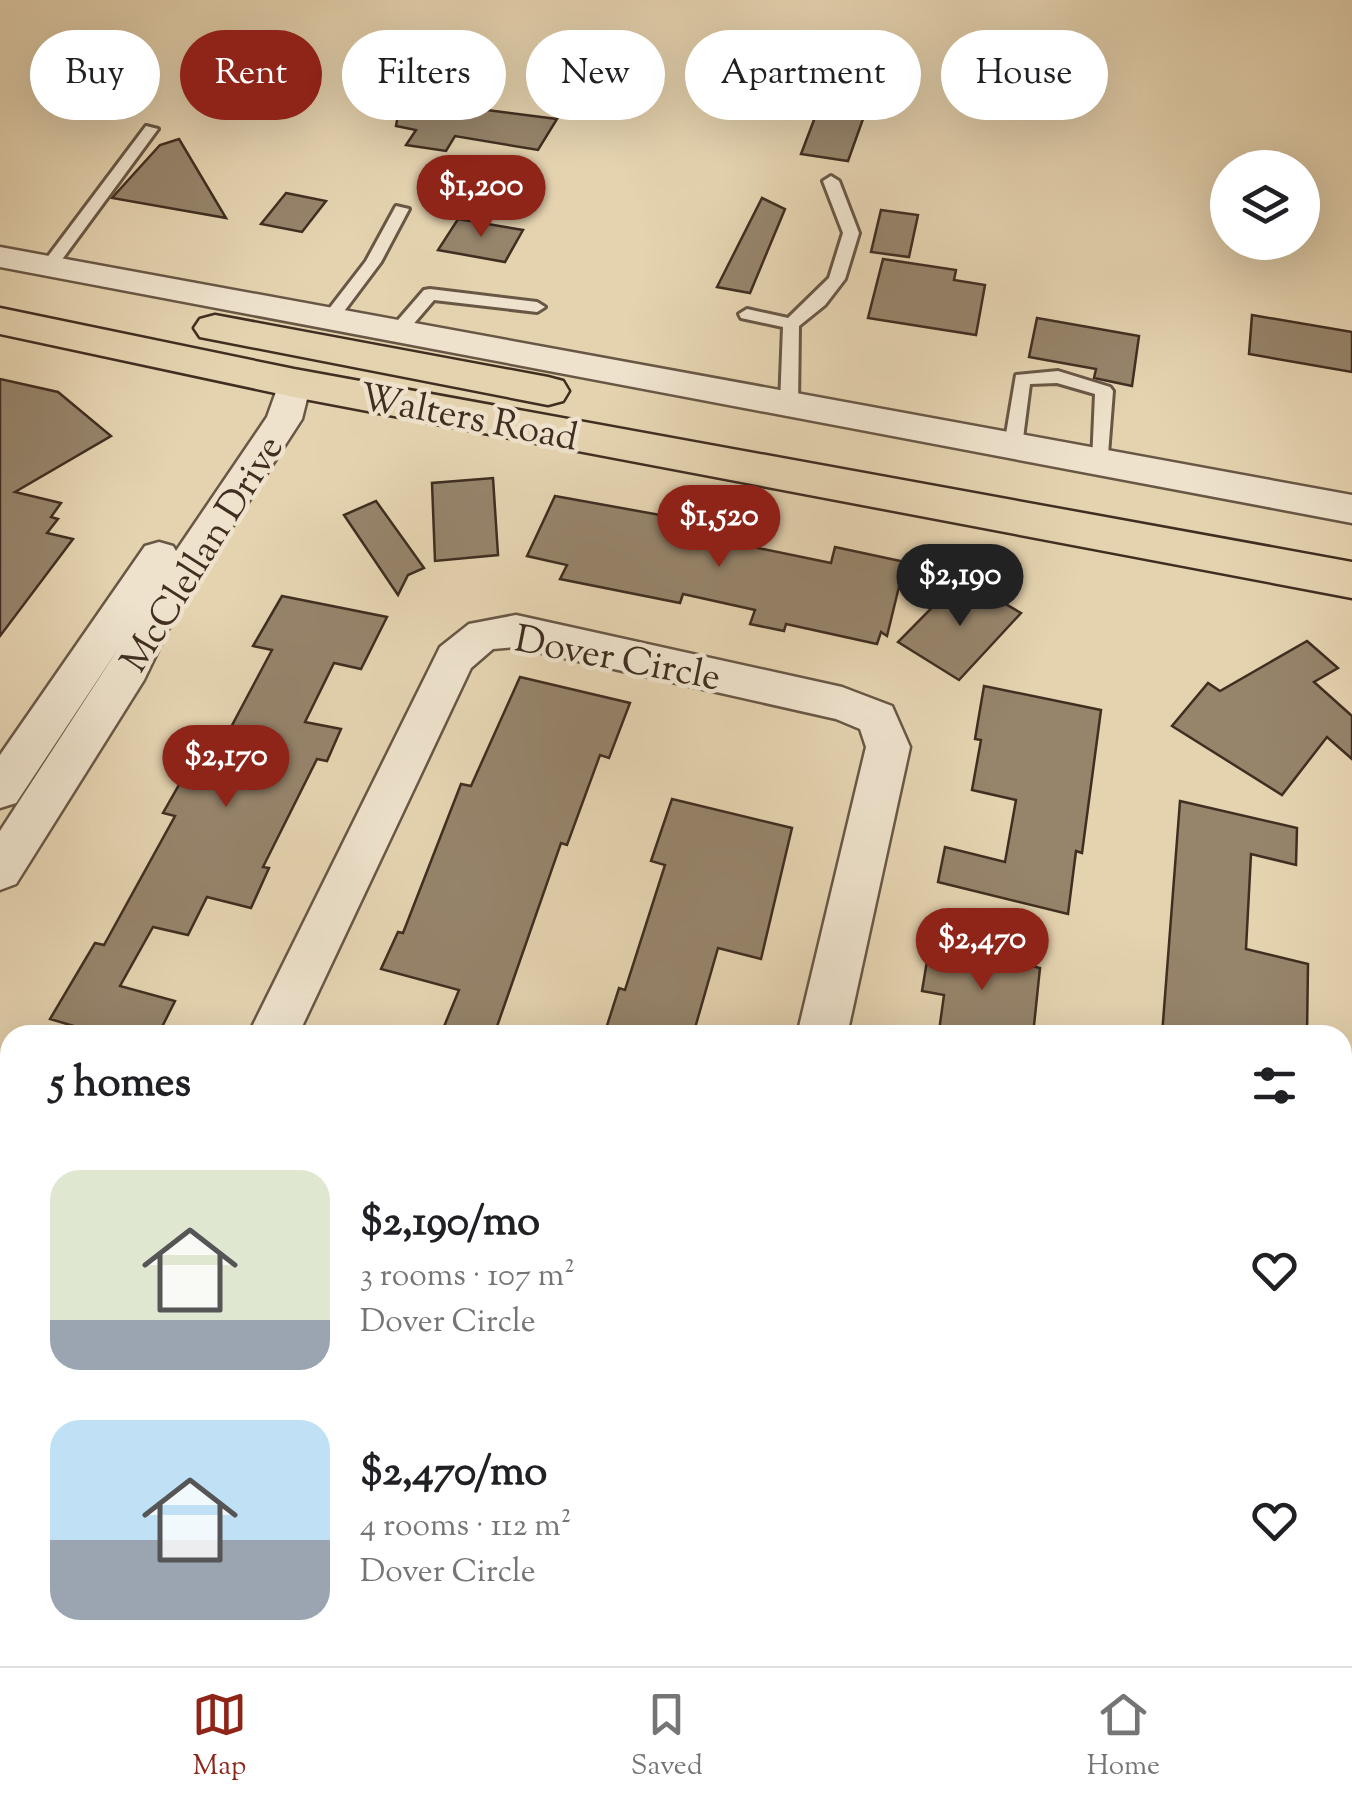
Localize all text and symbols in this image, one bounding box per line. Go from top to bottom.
chip: Buy [30,30,160,120]
chip: Rent [180,30,322,120]
chip: Filters [342,30,506,120]
chip: New [526,30,665,120]
chip: Apartment [685,30,921,120]
chip: House [941,30,1108,120]
map controls [1210,150,1320,260]
button: layers [1210,150,1320,260]
pin: $1,200 [400,155,562,240]
text: $1,200 [439,164,523,210]
street label: Walters Road [355,372,582,468]
street label: McClellan Drive [110,426,299,684]
pin: $1,520 [638,485,800,570]
text: $1,520 [679,494,759,540]
pin: $2,190 [879,544,1041,629]
text: $2,190 [918,553,1002,599]
street label: Dover Circle [510,615,725,707]
pin: $2,170 [145,725,307,810]
text: $2,170 [184,734,268,780]
pin: $2,470 [901,908,1063,993]
text: $2,470 [938,917,1026,963]
text: 5 homes [50,1055,191,1115]
icon: filters [1247,1058,1302,1113]
text: $2,190/mo [360,1194,540,1254]
icon: home [130,1210,250,1330]
icon: heart [1247,1243,1302,1298]
text: 3 rooms · 107 m² [360,1254,575,1300]
text: Dover Circle [360,1300,536,1346]
text: $2,470/mo [360,1444,547,1504]
icon: home [130,1460,250,1580]
icon: heart [1247,1493,1302,1548]
text: 4 rooms · 112 m² [360,1504,572,1550]
text: Dover Circle [360,1550,536,1596]
tab: Map [192,1687,247,1787]
tab: Saved [631,1687,703,1787]
tab: Home [1087,1687,1160,1787]

